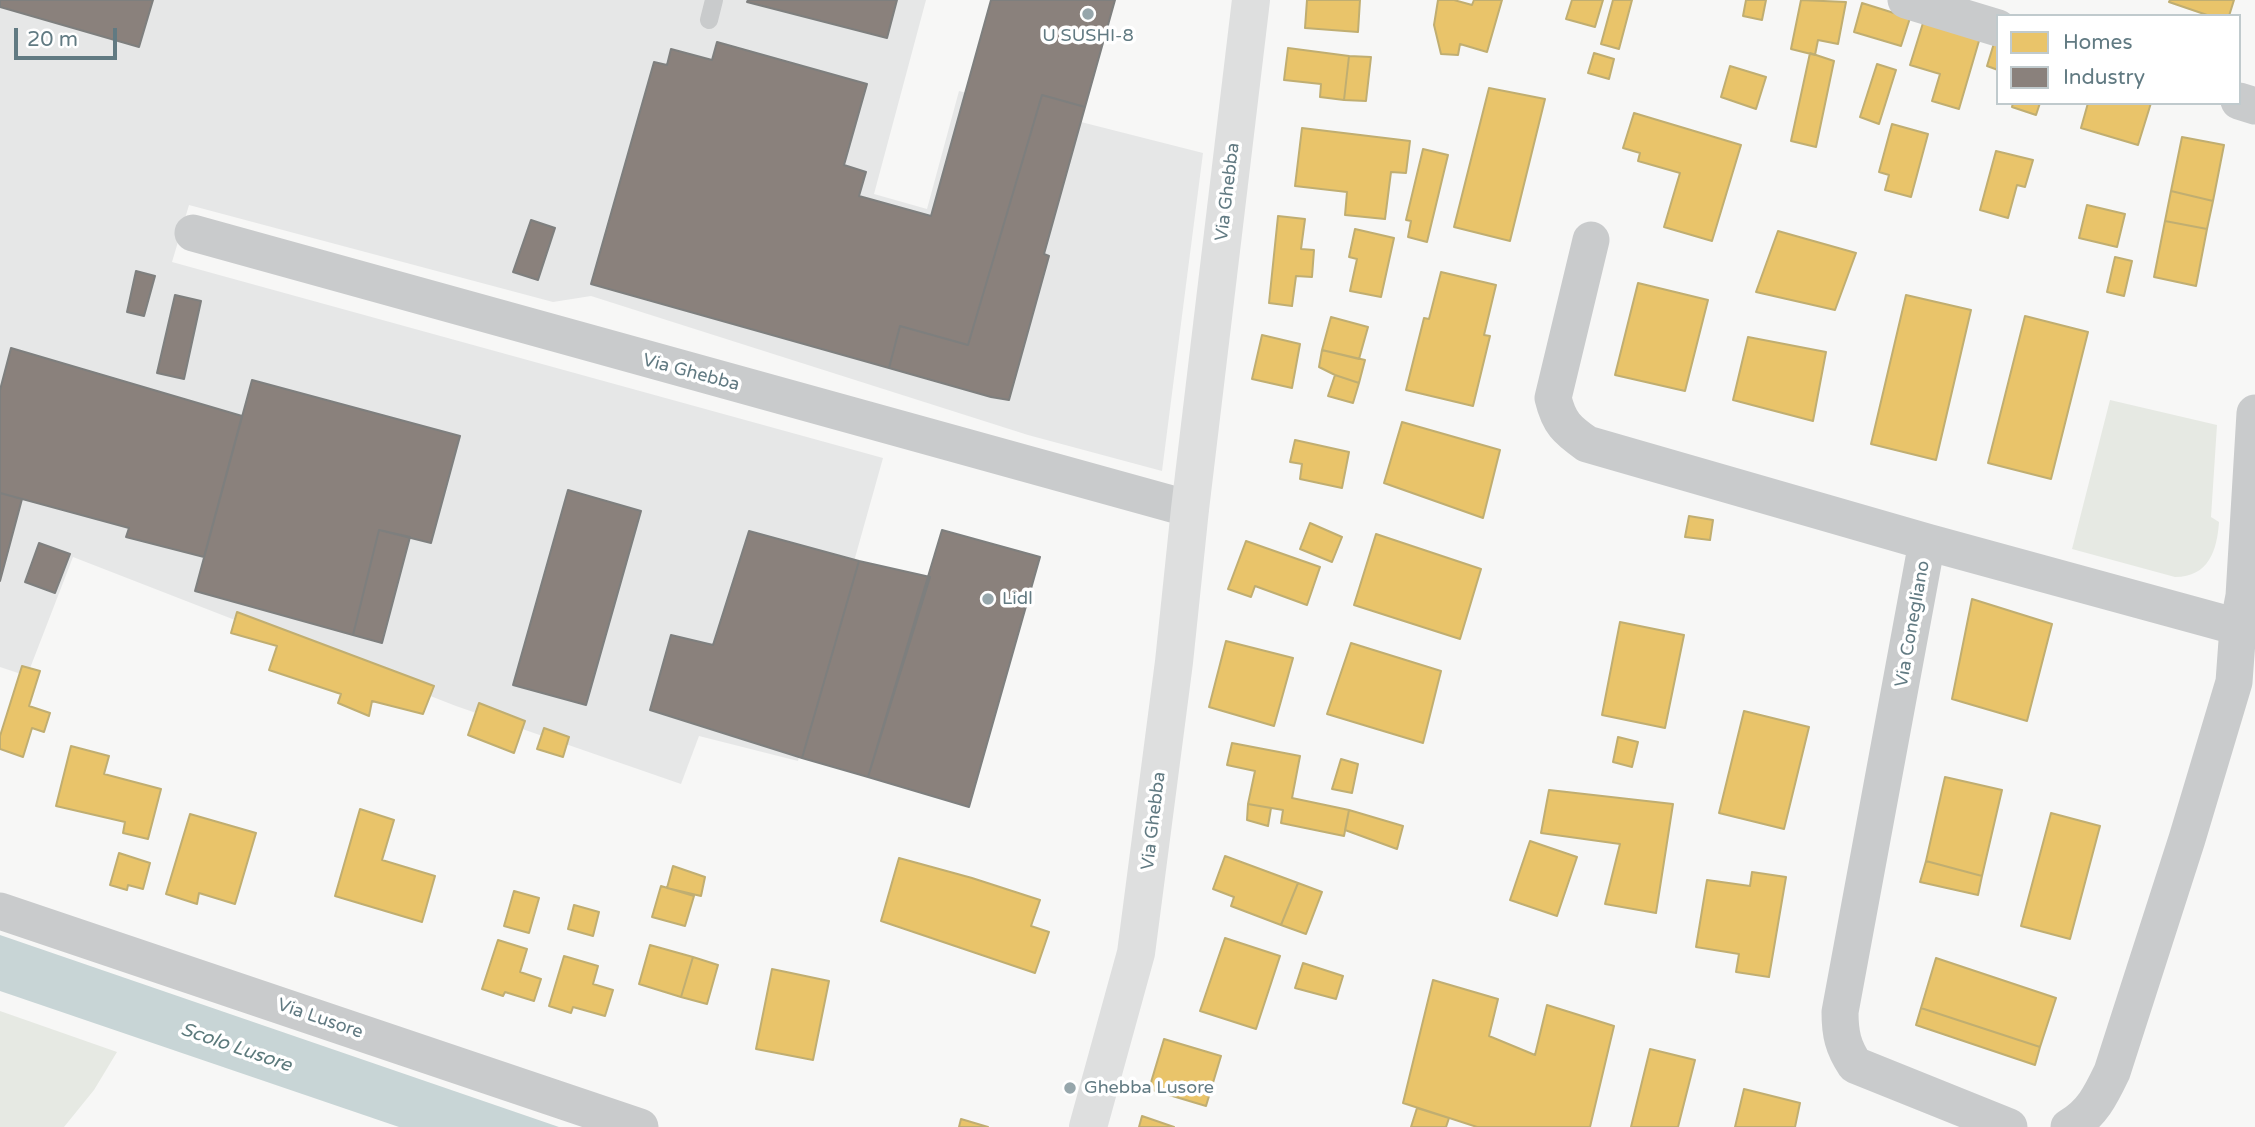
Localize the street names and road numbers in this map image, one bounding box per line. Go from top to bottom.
street label: Via Ghebba [1211,141,1245,243]
street label: Via Ghebba [640,350,742,396]
street label: Via Conegliano [1891,559,1935,689]
street label: Via Ghebba [1137,770,1171,872]
street label: Via Lusore [274,994,366,1044]

